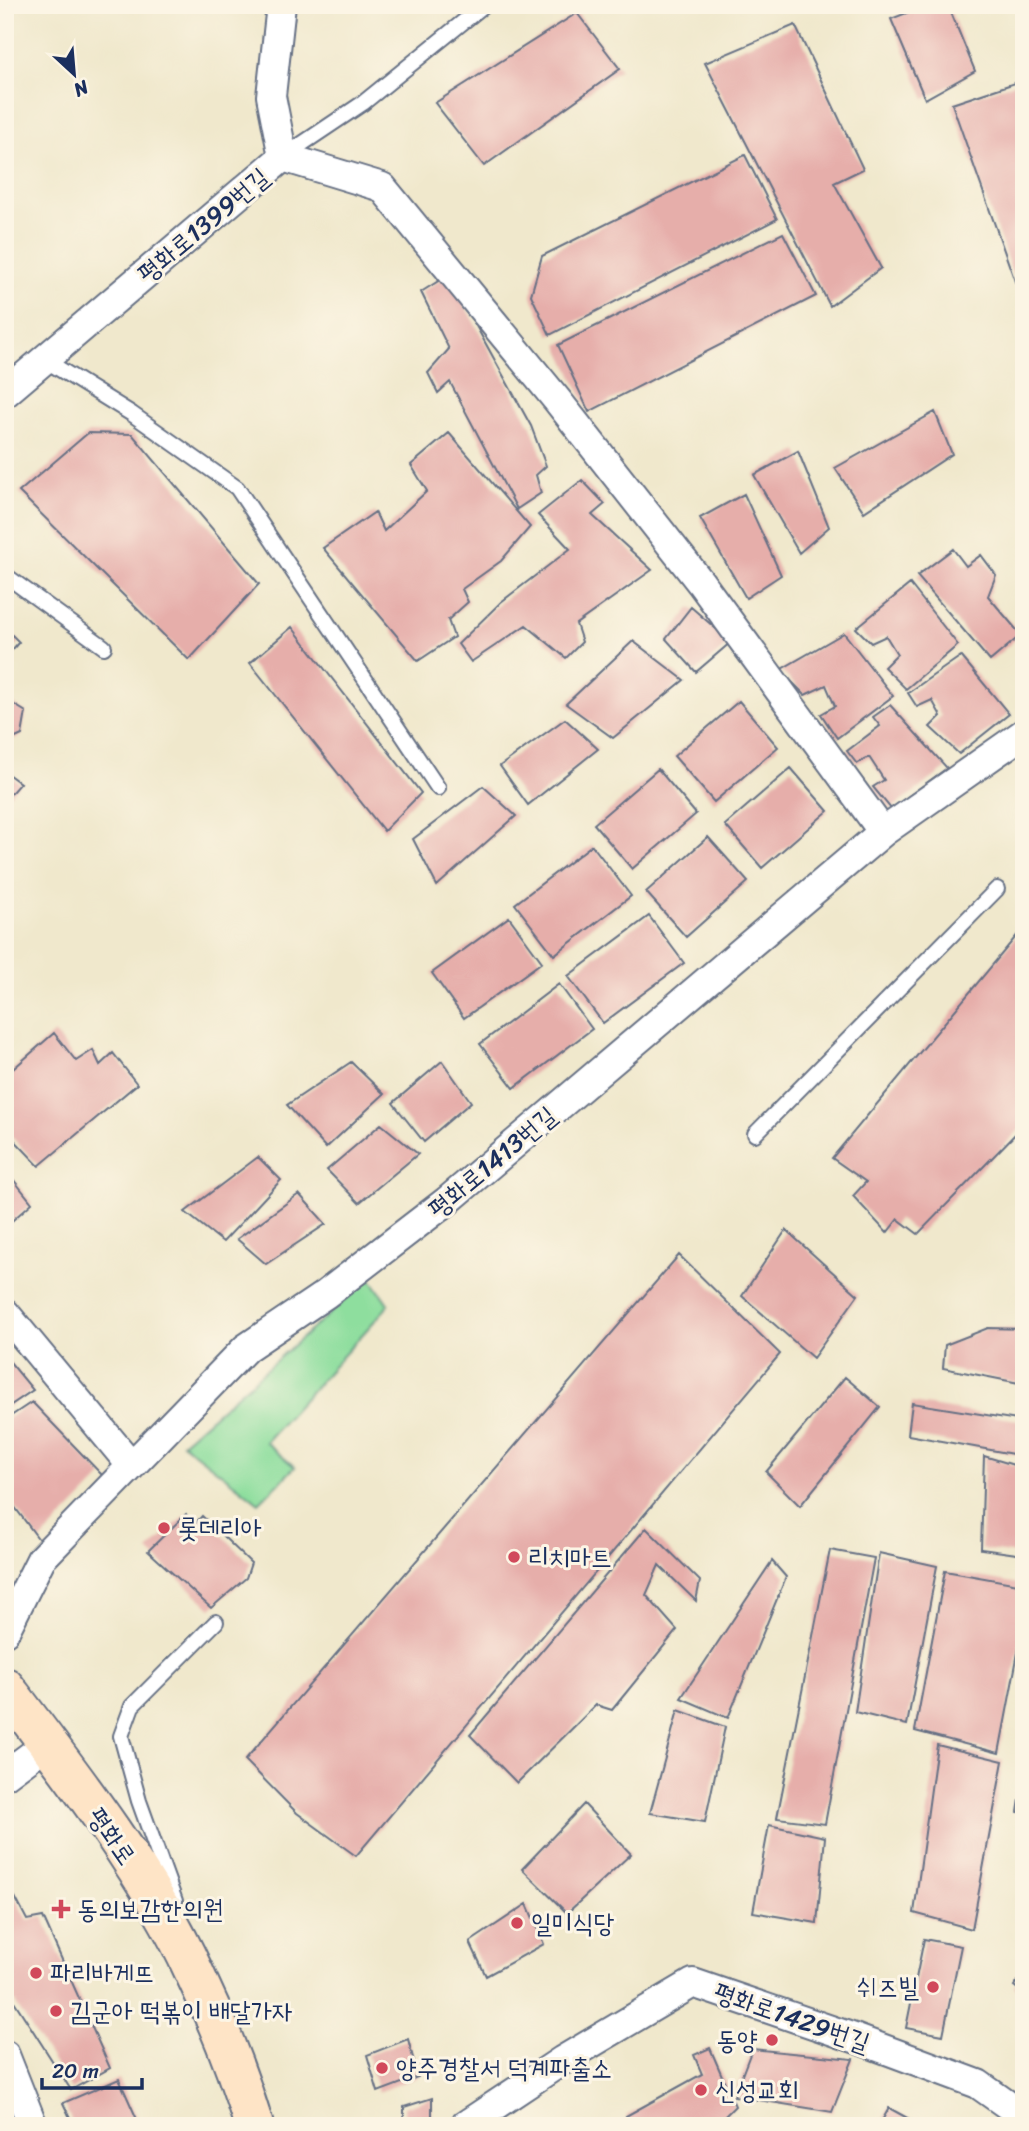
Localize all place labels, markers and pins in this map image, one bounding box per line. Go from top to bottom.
place label: 롯데리아 [178,1505,262,1551]
marker: 롯데리아 [156,1520,172,1536]
place label: 리치마트 [528,1534,612,1580]
marker: 리치마트 [506,1549,522,1565]
place label: 동의보감한의원 [77,1886,223,1932]
marker: 동의보감한의원 [51,1899,71,1919]
place label: 일미식당 [531,1900,615,1946]
marker: 일미식당 [509,1915,525,1931]
place label: 파리바게뜨 [50,1950,155,1996]
place label: 쉬즈빌 [856,1964,919,2010]
marker: 파리바게뜨 [28,1965,44,1981]
marker: 쉬즈빌 [925,1979,941,1995]
place label: 김군아 떡볶이 배달가자 [70,1988,293,2034]
marker: 김군아 떡볶이 배달가자 [48,2003,64,2019]
place label: 동양 [716,2017,758,2063]
marker: 동양 [764,2032,780,2048]
place label: 양주경찰서 덕계파출소 [396,2045,612,2091]
marker: 양주경찰서 덕계파출소 [374,2060,390,2076]
place label: 신성교회 [715,2067,799,2113]
marker: 신성교회 [693,2082,709,2098]

